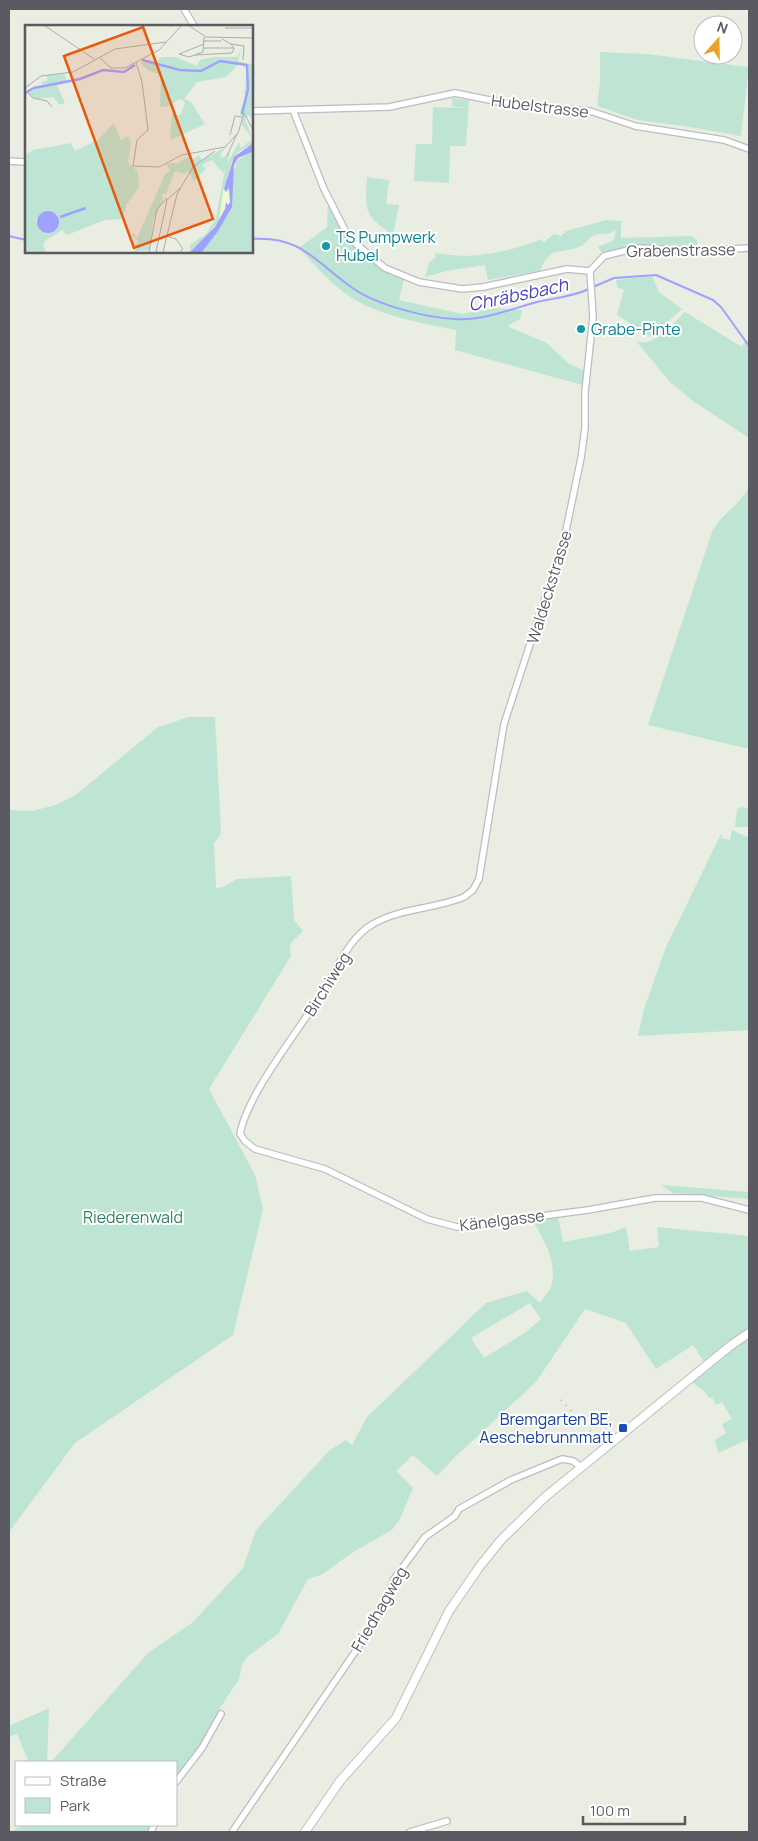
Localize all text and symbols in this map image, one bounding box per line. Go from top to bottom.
north arrow [693,15,743,65]
text: N [715,17,731,38]
inset map [25,25,252,252]
street label: Hubelstrasse [490,89,590,123]
place label: TS Pumpwerk Hubel [336,226,437,266]
street label: Grabenstrasse [626,238,736,262]
marker: TS Pumpwerk Hubel [320,240,332,252]
water label: Chräbsbach [466,271,571,316]
place label: Grabe-Pinte [591,318,681,340]
marker: Grabe-Pinte [575,323,587,335]
street label: Waldeckstrasse [521,528,577,646]
street label: Birchiweg [299,948,355,1020]
street label: Känelgasse [458,1204,546,1236]
park label: Riederenwald [83,1206,183,1228]
place label: Bremgarten BE, Aeschebrunnmatt [479,1408,613,1448]
marker: Bremgarten BE, Aeschebrunnmatt [617,1422,629,1434]
street label: Friedhagweg [346,1562,412,1656]
legend [15,1761,178,1826]
text: Straße [60,1770,107,1791]
scale bar [583,1794,686,1826]
text: Park [60,1795,90,1816]
text: 100 m [590,1800,630,1821]

